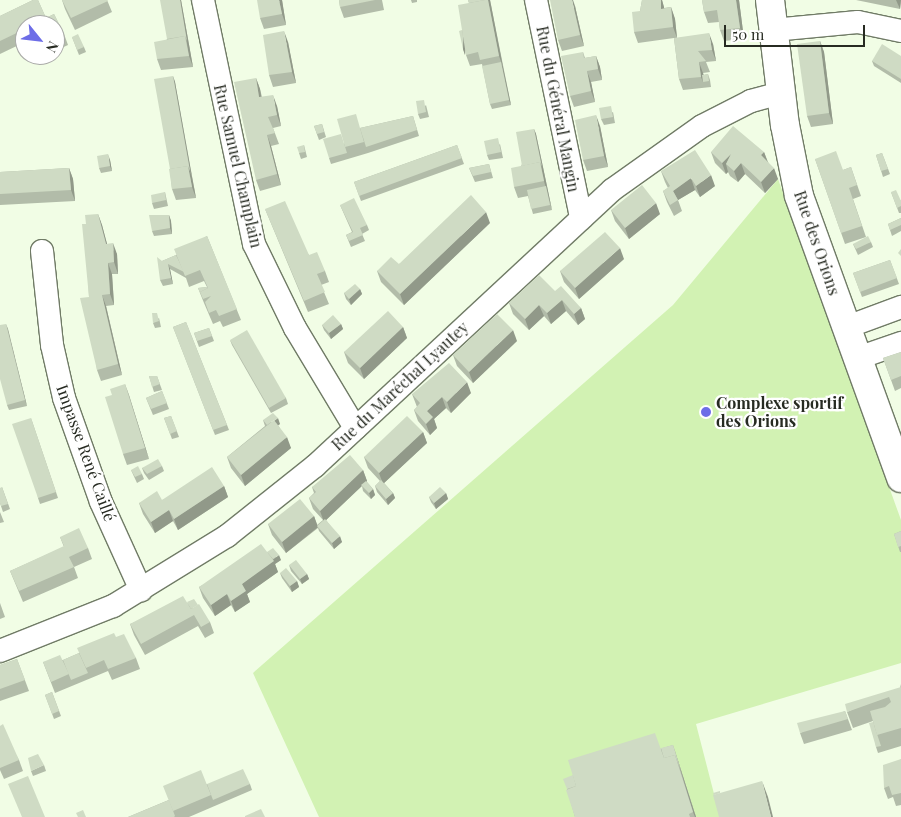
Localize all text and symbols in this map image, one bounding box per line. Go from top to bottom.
north arrow [15,15,65,65]
scale bar [726,15,867,47]
street label: Rue du Général Mangin [532,24,584,194]
text: 50 m [732,24,764,44]
text: N [42,38,63,56]
street label: Rue Samuel Champlain [210,82,266,250]
street label: Rue des Orions [790,188,844,298]
street label: Rue du Maréchal Lyautey [328,318,472,454]
street label: Impasse René Caillé [52,382,120,524]
place label: Complexe sportif des Orions [716,393,843,431]
marker: Complexe sportif des Orions [700,406,712,418]

